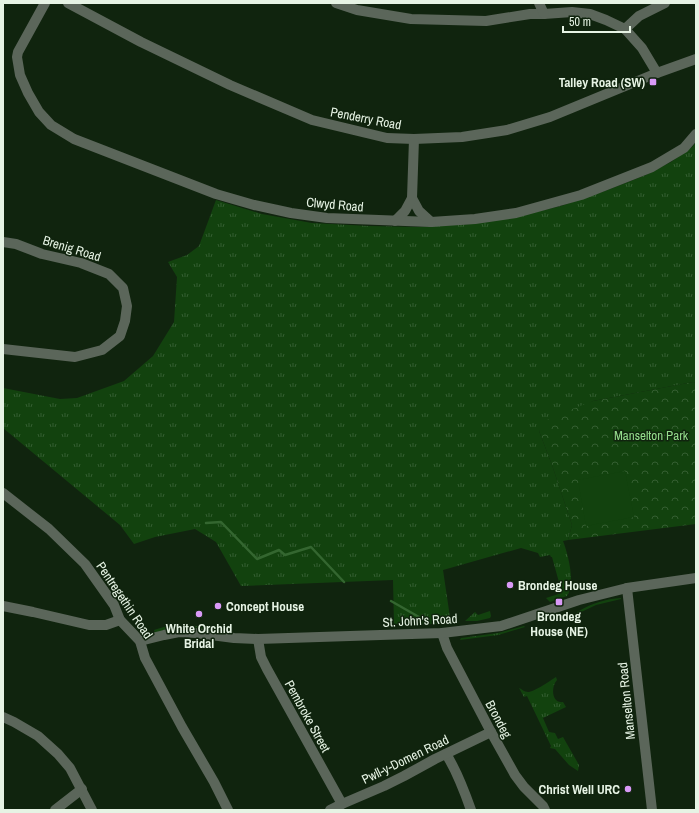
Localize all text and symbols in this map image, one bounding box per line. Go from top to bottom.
scale bar [563,8,630,34]
text: 50 m [569,14,591,30]
place label: Talley Road (SW) [559,74,645,91]
marker: Talley Road (SW) [648,77,658,87]
street label: Penderry Road [329,103,403,134]
street label: Clwyd Road [306,194,364,215]
street label: Brenig Road [41,232,103,265]
park label: Manselton Park [614,427,689,444]
street label: Pentregethin Road [93,558,157,642]
place label: Brondeg House [518,577,597,594]
marker: Brondeg House [505,580,515,590]
marker: Brondeg House (NE) [554,597,564,607]
place label: Concept House [226,598,304,615]
marker: Concept House [213,601,223,611]
place label: Brondeg House (NE) [530,608,588,640]
marker: White Orchid Bridal [194,609,204,619]
street label: St. John's Road [382,610,458,631]
place label: White Orchid Bridal [166,620,232,652]
street label: Manselton Road [614,661,639,740]
street label: Pembroke Street [281,677,334,755]
street label: Brondeg [482,697,516,741]
street label: Pwll-y-Domen Road [359,731,452,788]
place label: Christ Well URC [538,781,620,798]
marker: Christ Well URC [623,784,633,794]

